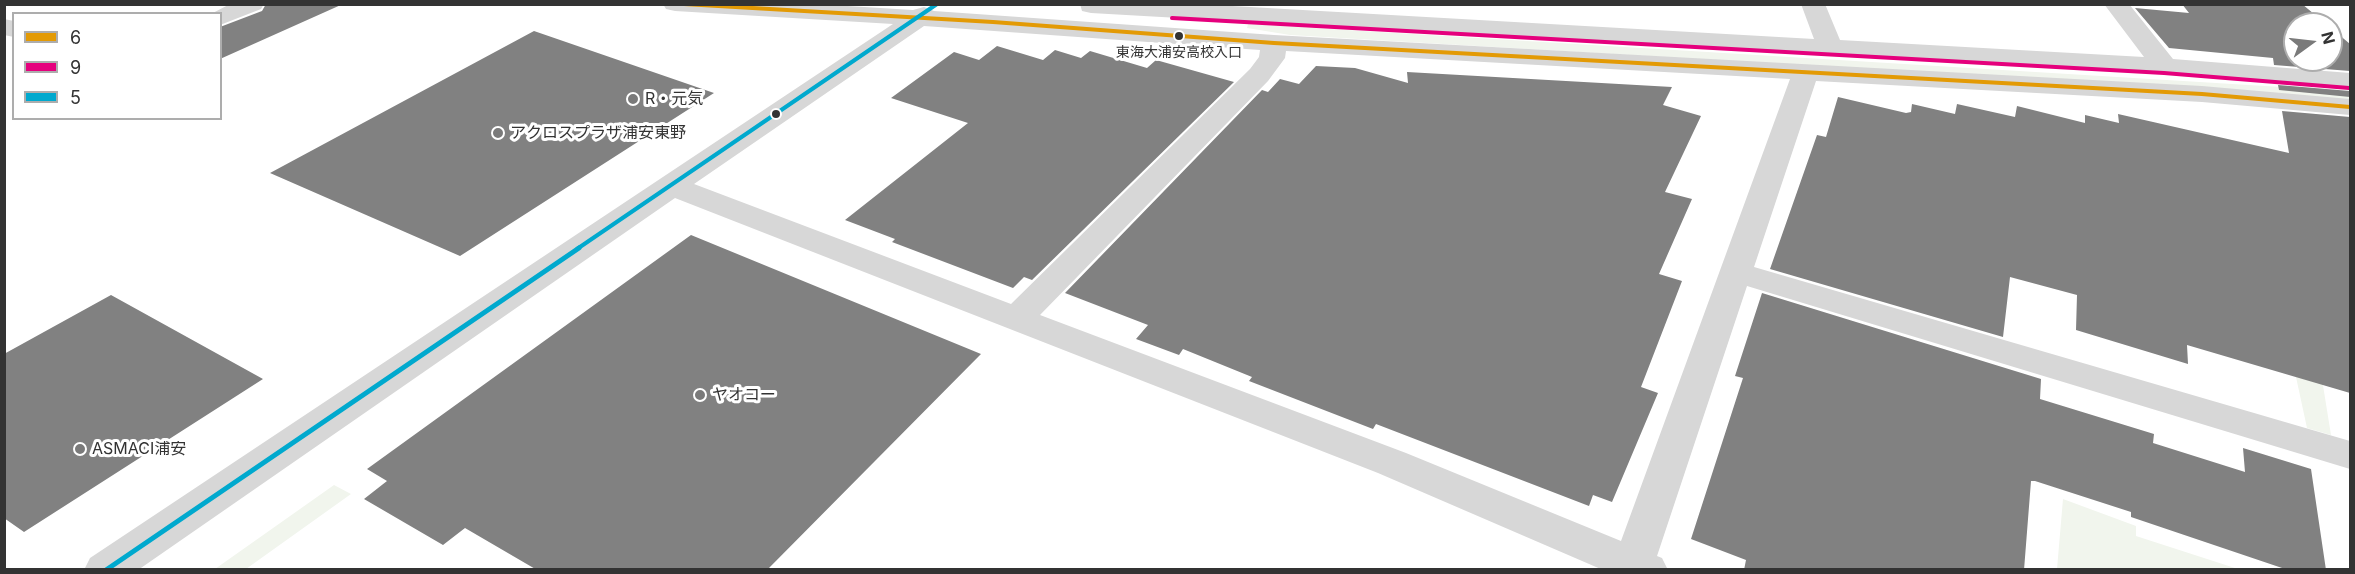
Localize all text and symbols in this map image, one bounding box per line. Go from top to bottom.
legend [12,12,222,120]
north arrow [2283,12,2343,72]
text: 6 [70,27,81,48]
text: N [2317,29,2340,46]
marker: 東海大浦安高校入口 [1173,30,1185,42]
place label: 東海大浦安高校入口 [1116,45,1242,61]
text: 9 [70,57,81,78]
text: 5 [70,87,81,108]
place label: R・元気 [645,89,703,109]
marker: R・元気 [626,92,640,106]
unlabelled marker [770,108,782,120]
place label: アクロスプラザ浦安東野 [510,123,686,143]
marker: アクロスプラザ浦安東野 [491,126,505,140]
place label: ヤオコー [712,385,776,405]
marker: ヤオコー [693,388,707,402]
place label: ASMACI浦安 [92,439,186,459]
marker: ASMACI浦安 [73,442,87,456]

